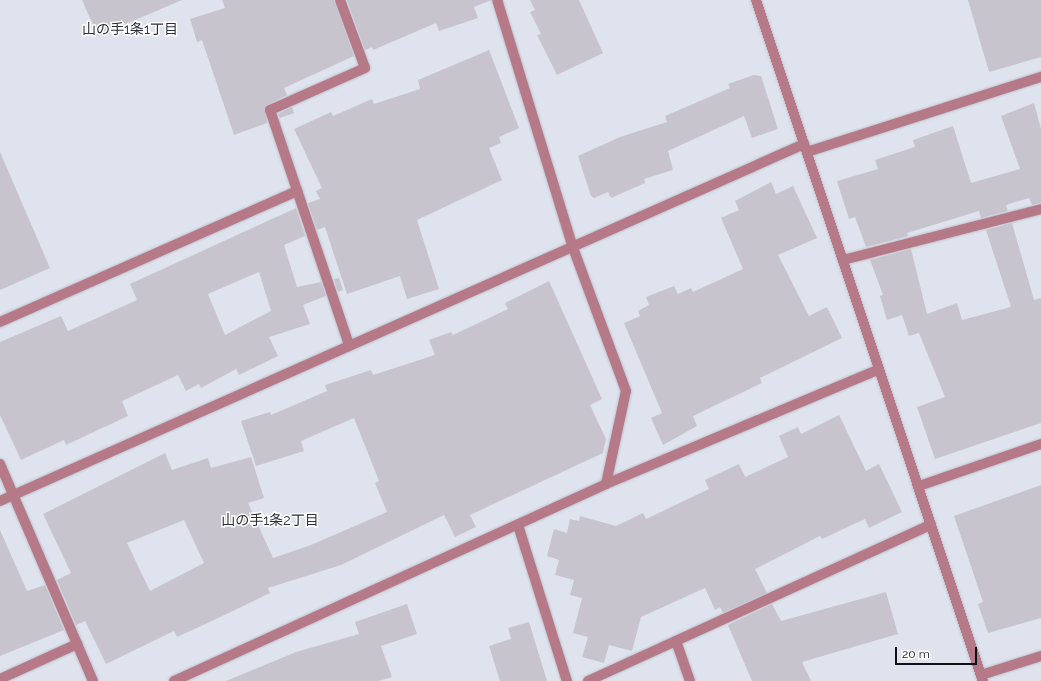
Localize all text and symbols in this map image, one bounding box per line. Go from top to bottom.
district label: 山の手1条1丁目 [82,21,178,37]
district label: 山の手1条2丁目 [221,512,319,528]
scale bar [897,639,979,665]
text: 20 m [902,647,930,661]

